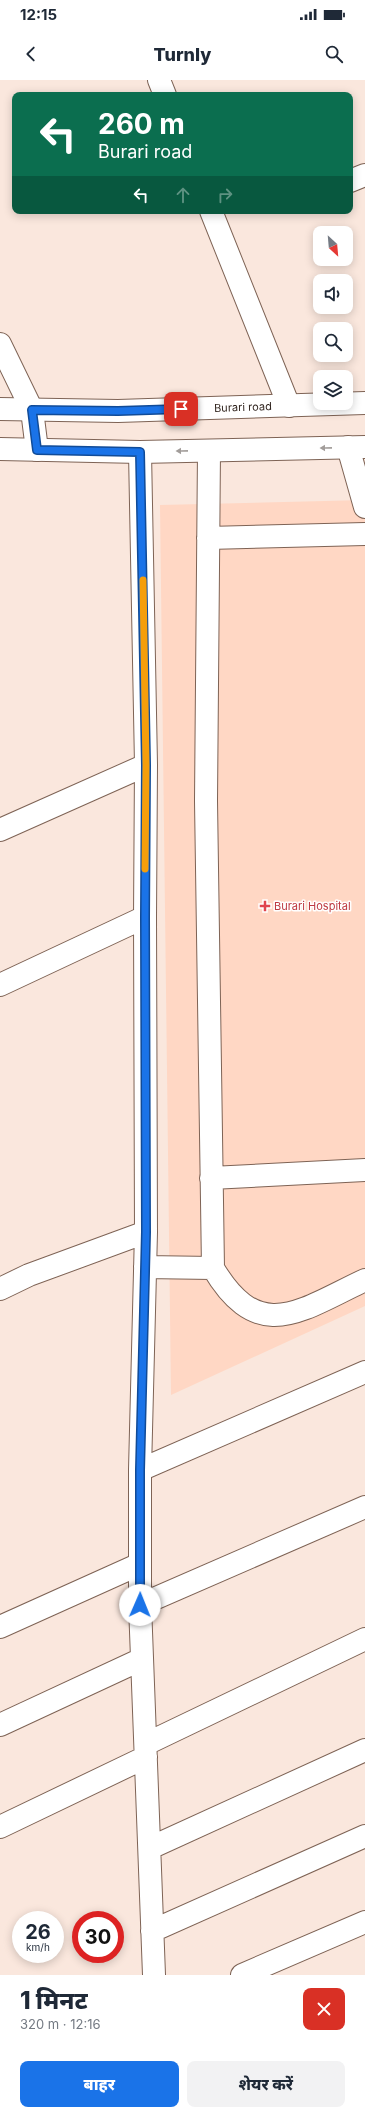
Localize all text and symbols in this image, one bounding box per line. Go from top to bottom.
text: 12:15 [20,5,57,24]
icon: back [20,43,42,65]
icon: search [323,43,345,65]
text: Turnly [154,44,211,65]
text: 260 m [98,107,185,141]
icon: left [32,108,84,160]
text: Burari road [98,141,192,162]
icon: left [130,184,152,206]
icon: ahead [172,184,194,206]
icon: right [214,184,236,206]
north arrow [313,226,353,266]
map controls [313,226,353,410]
button: sound [313,274,353,314]
button: search [313,322,353,362]
button: layers [313,370,353,410]
pin [164,392,198,426]
icon: arrive [170,398,192,420]
street label: Burari road [214,399,272,415]
one-way arrow [319,445,332,451]
one-way arrow [175,448,188,454]
place label: Burari Hospital [274,899,351,913]
marker: Burari Hospital [259,900,271,912]
position arrow [119,1584,161,1626]
speed limit sign: 30 [72,1911,124,1963]
text: 26 [25,1920,51,1944]
text: km/h [26,1941,50,1953]
text: 1 मिनट [20,1986,88,2015]
button: close [303,1988,345,2030]
text: 320 m · 12:16 [20,2016,101,2032]
button: बाहर [20,2061,179,2107]
button: शेयर करें [187,2061,345,2107]

